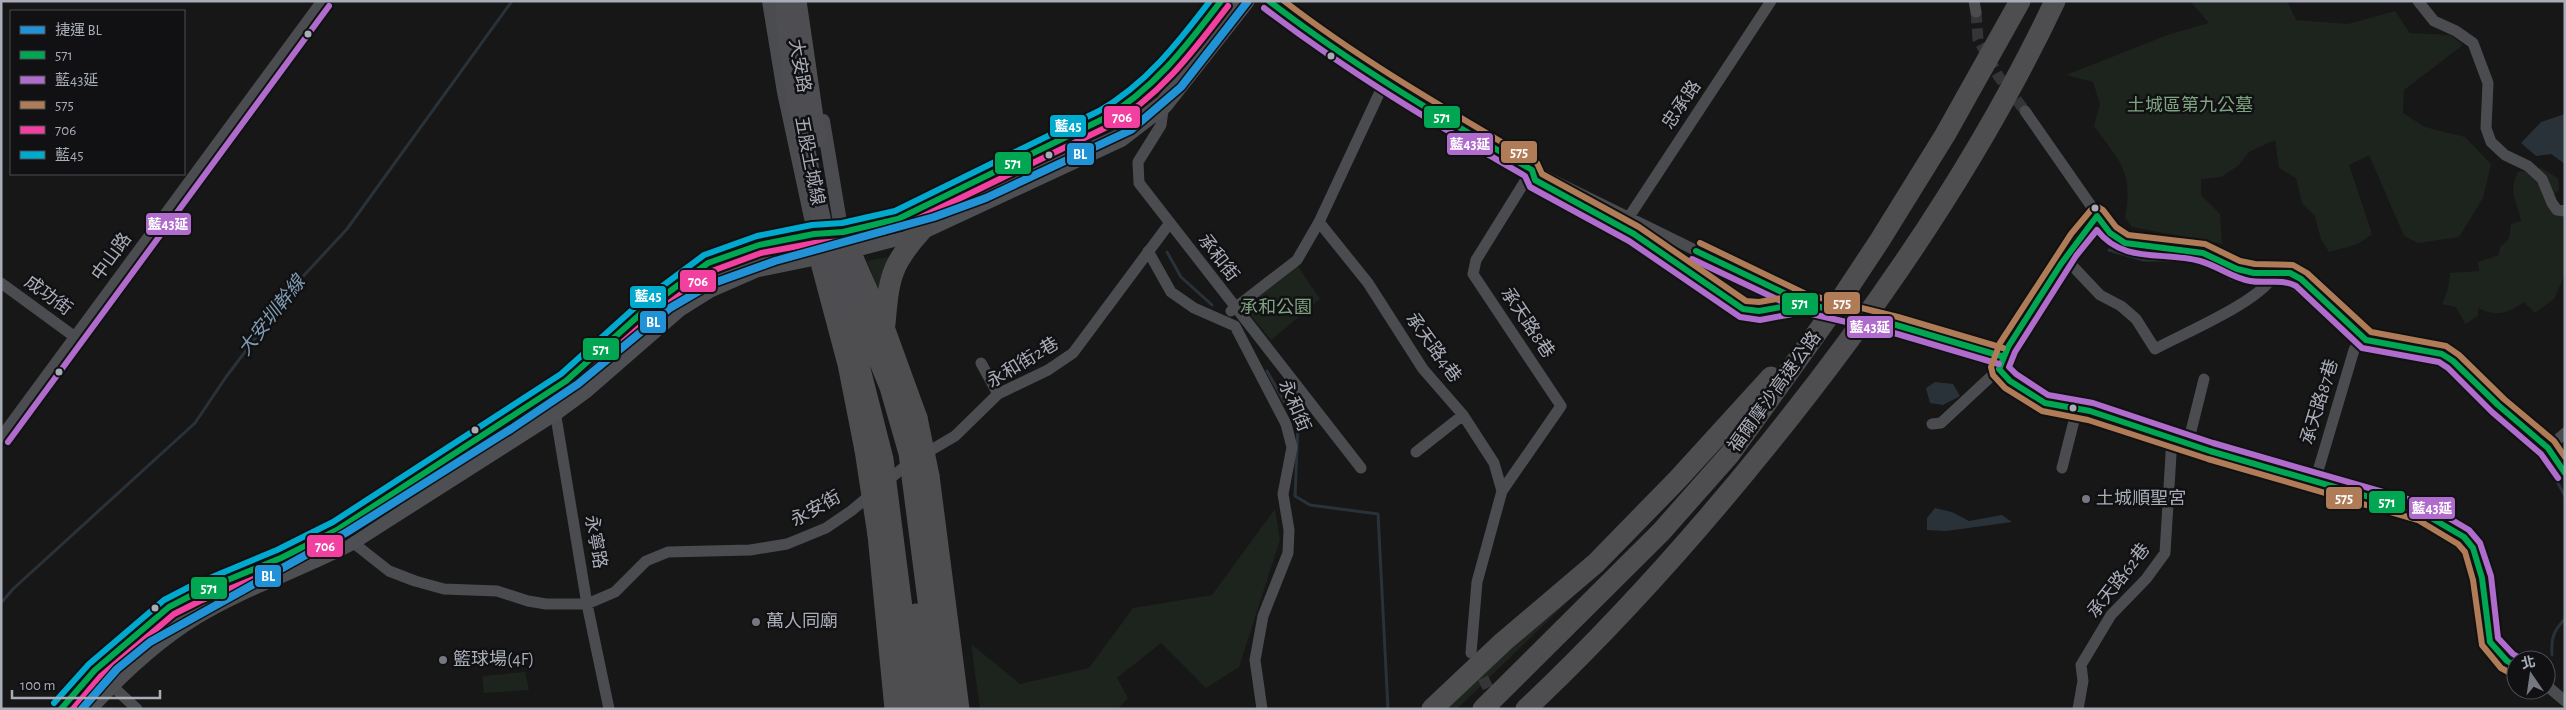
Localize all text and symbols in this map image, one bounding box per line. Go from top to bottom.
legend [10,10,185,175]
text: 捷運 BL [55,22,103,38]
unlabelled marker [303,29,313,39]
street label: 大安路 [785,38,815,94]
text: 571 [55,48,73,63]
unlabelled marker [1326,51,1336,61]
text: 藍43延 [55,72,98,88]
street label: 忠承路 [1658,76,1705,132]
park label: 土城區第九公墓 [2127,95,2253,115]
text: 575 [55,98,74,113]
line badge: 706 [1103,105,1141,129]
line badge: 571 [1423,105,1461,129]
text: 706 [1112,111,1132,125]
text: 571 [1433,111,1451,125]
line badge: 藍45 [1049,114,1087,138]
street label: 五股土城線 [792,115,828,207]
text: 藍45 [1054,119,1082,134]
text: 706 [55,123,76,138]
line badge: 藍43延 [1446,132,1494,156]
text: 藍43延 [1449,137,1491,152]
line badge: 575 [1500,140,1538,164]
line badge: BL [1066,142,1095,166]
text: 575 [1510,146,1528,160]
text: 藍45 [55,147,84,163]
text: BL [1073,148,1088,162]
unlabelled marker [1044,150,1054,160]
line badge: 571 [994,151,1032,175]
text: 571 [1004,157,1022,171]
unlabelled marker [2090,203,2100,213]
line badge: 藍43延 [145,212,192,236]
text: 藍43延 [147,217,189,232]
street label: 中山路 [87,229,135,284]
street label: 承和街 [1194,230,1243,285]
line badge: 706 [679,269,717,293]
water label: 大安圳幹線 [234,270,310,359]
street label: 成功街 [21,271,76,319]
text: 706 [688,275,708,289]
street label: 承天路8巷 [1497,283,1559,361]
line badge: 藍45 [629,285,667,309]
text: 藍45 [634,289,662,304]
line badge: 575 [1823,291,1861,315]
line badge: 571 [1781,292,1819,316]
park label: 承和公園 [1240,297,1312,317]
text: 571 [1791,297,1809,311]
text: 575 [1833,297,1851,311]
street label: 承天路4巷 [1402,309,1466,386]
line badge: BL [639,310,667,334]
line badge: 藍43延 [1846,315,1894,339]
text: BL [646,316,661,330]
text: 藍43延 [1849,320,1891,335]
street label: 福爾摩沙高速公路 [1724,327,1825,456]
street label: 永和街2巷 [983,333,1062,391]
line badge: 571 [582,337,620,361]
text: 571 [592,343,610,357]
street label: 承天路87巷 [2297,357,2341,447]
unlabelled marker [54,367,64,377]
street label: 永和街 [1275,377,1315,434]
unlabelled marker [2068,403,2078,413]
unlabelled marker [470,425,480,435]
street label: 永安街 [787,486,844,530]
line badge: 575 [2325,486,2363,510]
place label: 土城順聖宮 [2096,488,2186,508]
line badge: 571 [2368,490,2406,514]
text: 575 [2335,492,2353,506]
marker: 土城順聖宮 [2080,493,2092,505]
text: 571 [2378,496,2396,510]
line badge: 藍43延 [2408,496,2456,520]
text: 藍43延 [2411,501,2453,516]
street label: 永寧路 [581,514,611,570]
line badge: 706 [306,534,344,558]
street label: 承天路62巷 [2083,539,2153,621]
text: 706 [315,540,335,554]
line badge: BL [254,564,282,588]
text: BL [261,570,276,584]
line badge: 571 [190,576,228,600]
text: 571 [200,582,218,596]
unlabelled marker [150,603,160,613]
place label: 萬人同廟 [766,611,838,631]
marker: 萬人同廟 [750,616,762,628]
place label: 籃球場(4F) [453,649,534,669]
north arrow [2506,650,2556,700]
marker: 籃球場(4F) [437,654,449,666]
text: 北 [2520,654,2537,672]
scale bar [12,668,160,700]
text: 100 m [20,678,55,693]

